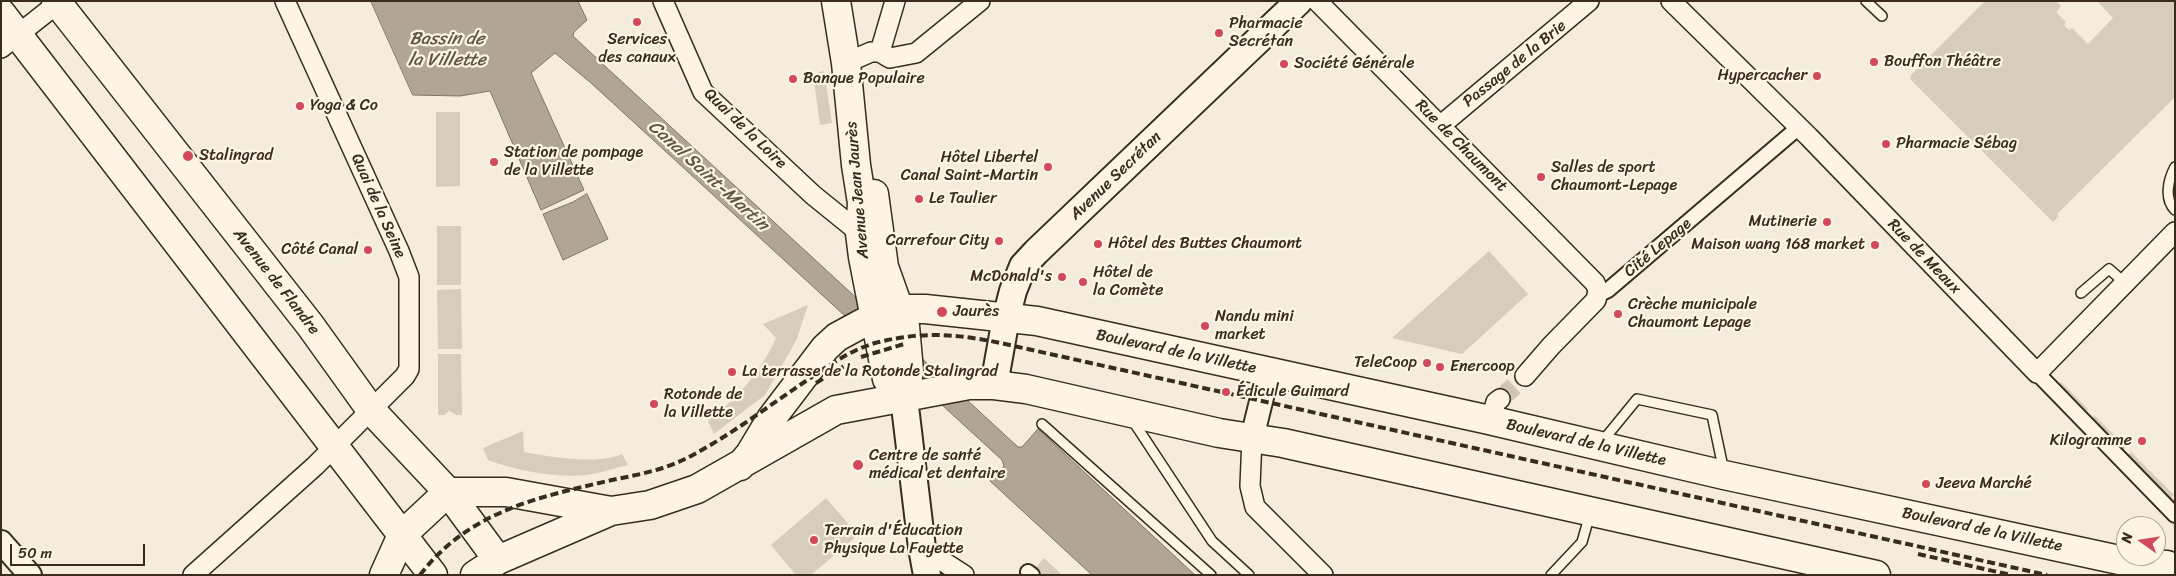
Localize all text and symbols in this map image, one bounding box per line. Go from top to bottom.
place label: Pharmacie Secrétan [1229,14,1303,52]
marker: Services des canaux [631,16,643,28]
street label: Passage de la Brie [1459,16,1571,112]
marker: Pharmacie Secrétan [1213,27,1225,39]
water label: Bassin de la Villette [408,28,486,70]
place label: Services des canaux [598,30,676,68]
place label: Bouffon Théâtre [1884,52,2001,72]
place label: Société Générale [1294,54,1415,74]
marker: Bouffon Théâtre [1868,56,1880,68]
marker: Société Générale [1278,58,1290,70]
place label: Hypercacher [1717,66,1807,86]
place label: Banque Populaire [803,69,925,89]
marker: Hypercacher [1811,70,1823,82]
marker: Banque Populaire [787,73,799,85]
street label: Quai de la Loire [700,85,790,173]
place label: Yoga & Co [310,96,378,116]
street label: Rue de Chaumont [1411,96,1511,196]
marker: Yoga & Co [294,100,306,112]
water label: Canal Saint-Martin [643,116,773,236]
street label: Avenue Jean Jaurès [842,120,874,260]
street label: Avenue Secrétan [1066,128,1166,224]
place label: Pharmacie Sébag [1896,134,2017,154]
marker: Pharmacie Sébag [1880,138,1892,150]
place label: Station de pompage de la Villette [504,143,643,181]
place label: Stalingrad [199,146,273,166]
place label: Hôtel Libertel Canal Saint-Martin [901,148,1038,186]
marker: Stalingrad [181,149,195,163]
street label: Quai de la Seine [346,151,410,261]
marker: Station de pompage de la Villette [488,156,500,168]
place label: Salles de sport Chaumont-Lepage [1551,158,1677,196]
marker: Hôtel Libertel Canal Saint-Martin [1042,161,1054,173]
marker: Salles de sport Chaumont-Lepage [1535,171,1547,183]
place label: Le Taulier [929,189,997,209]
marker: Le Taulier [913,193,925,205]
place label: Mutinerie [1748,212,1817,232]
street label: Cité Lepage [1621,214,1695,282]
street label: Rue de Meaux [1883,215,1965,299]
marker: Mutinerie [1821,216,1833,228]
street label: Avenue de Flandre [229,225,323,339]
place label: Carrefour City [886,231,989,251]
place label: Hôtel des Buttes Chaumont [1108,234,1302,254]
marker: Carrefour City [993,235,1005,247]
place label: Maison wang 168 market [1691,235,1865,255]
marker: Hôtel des Buttes Chaumont [1092,238,1104,250]
marker: Maison wang 168 market [1869,239,1881,251]
place label: Côté Canal [281,240,358,260]
marker: Côté Canal [362,244,374,256]
place label: Hôtel de la Comète [1093,263,1164,301]
place label: McDonald's [970,267,1052,287]
marker: McDonald's [1056,271,1068,283]
marker: Hôtel de la Comète [1077,276,1089,288]
place label: Crèche municipale Chaumont Lepage [1628,295,1757,333]
place label: Jaurès [953,302,999,322]
marker: Jaurès [935,305,949,319]
place label: Nandu mini market [1215,307,1294,345]
marker: Crèche municipale Chaumont Lepage [1612,308,1624,320]
marker: Nandu mini market [1199,320,1211,332]
street label: Boulevard de la Villette [1094,326,1258,378]
place label: TeleCoop [1354,353,1417,373]
marker: TeleCoop [1421,357,1433,369]
place label: Enercoop [1450,357,1515,377]
marker: Enercoop [1434,361,1446,373]
place label: La terrasse de la Rotonde Stalingrad [742,362,998,382]
marker: La terrasse de la Rotonde Stalingrad [726,366,738,378]
place label: Édicule Guimard [1236,382,1349,402]
place label: Rotonde de la Villette [664,385,743,423]
marker: Édicule Guimard [1220,386,1232,398]
marker: Rotonde de la Villette [648,398,660,410]
street label: Boulevard de la Villette [1504,415,1668,471]
place label: Kilogramme [2050,431,2132,451]
marker: Kilogramme [2136,435,2148,447]
place label: Centre de santé médical et dentaire [869,446,1005,484]
marker: Centre de santé médical et dentaire [851,458,865,472]
place label: Jeeva Marché [1936,474,2032,494]
marker: Jeeva Marché [1920,478,1932,490]
street label: Boulevard de la Villette [1900,504,2064,556]
north arrow [2116,516,2166,566]
place label: Terrain d'Éducation Physique La Fayette [824,521,963,559]
text: N [2114,530,2140,545]
scale bar [12,534,148,566]
marker: Terrain d'Éducation Physique La Fayette [808,534,820,546]
text: 50 m [18,540,52,566]

